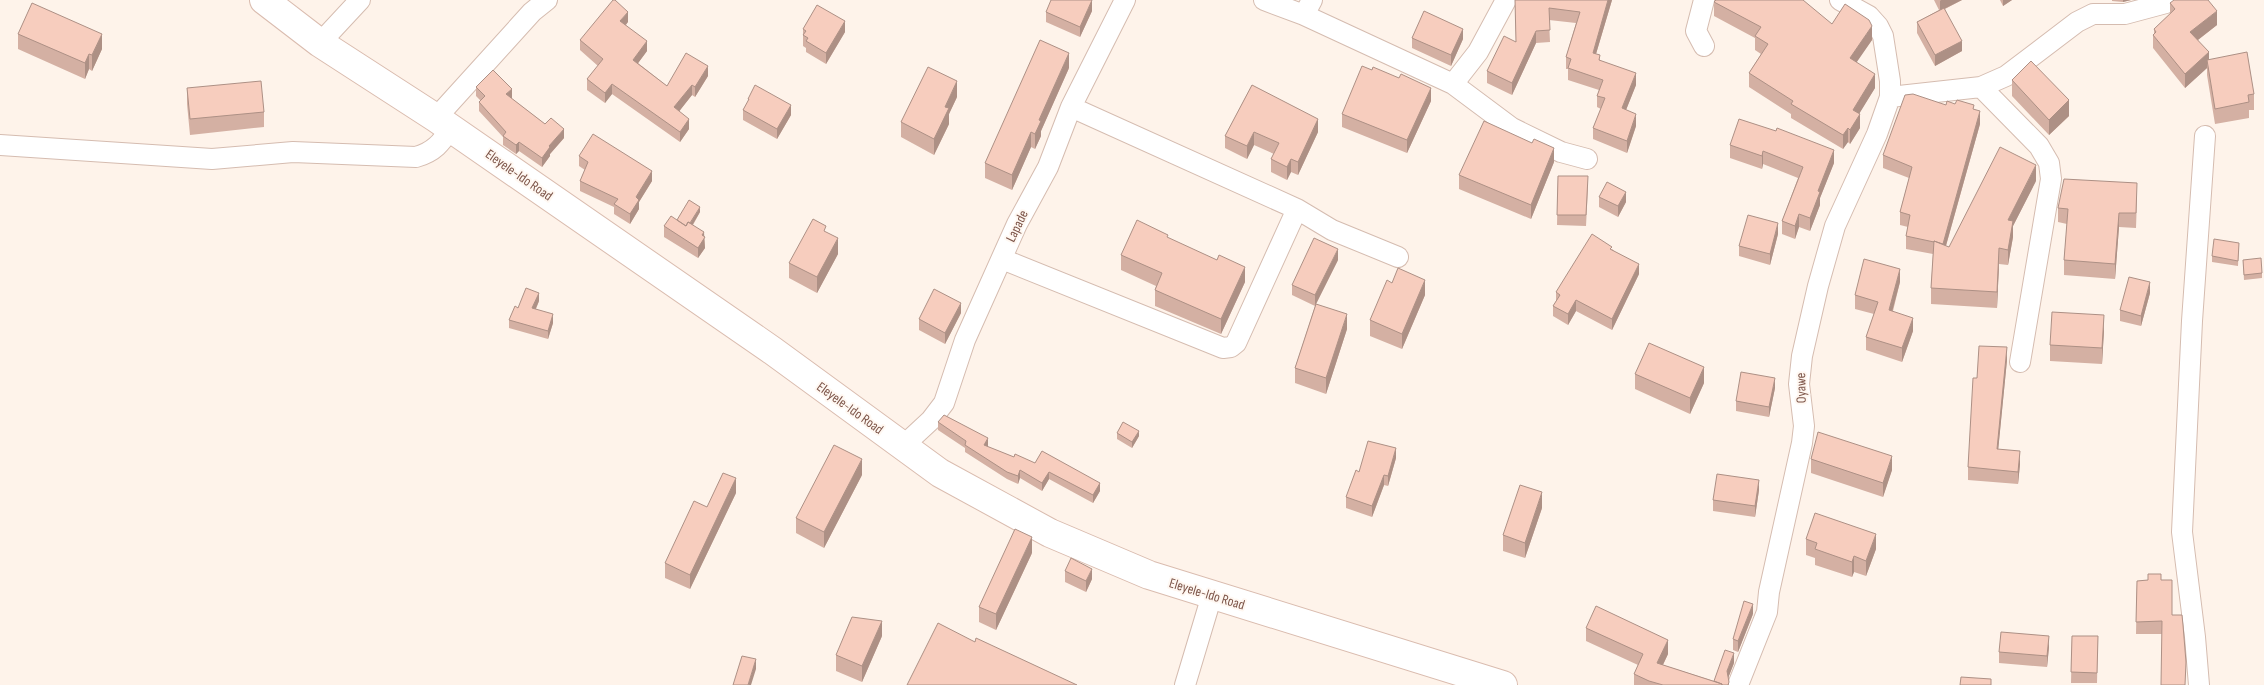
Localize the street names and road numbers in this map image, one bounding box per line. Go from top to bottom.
street label: Eleyele-Ido Road [482,146,556,204]
street label: Lapade [1002,207,1032,245]
street label: Oyawe [1792,372,1810,404]
street label: Eleyele-Ido Road [813,378,887,438]
street label: Eleyele-Ido Road [1167,574,1247,614]

